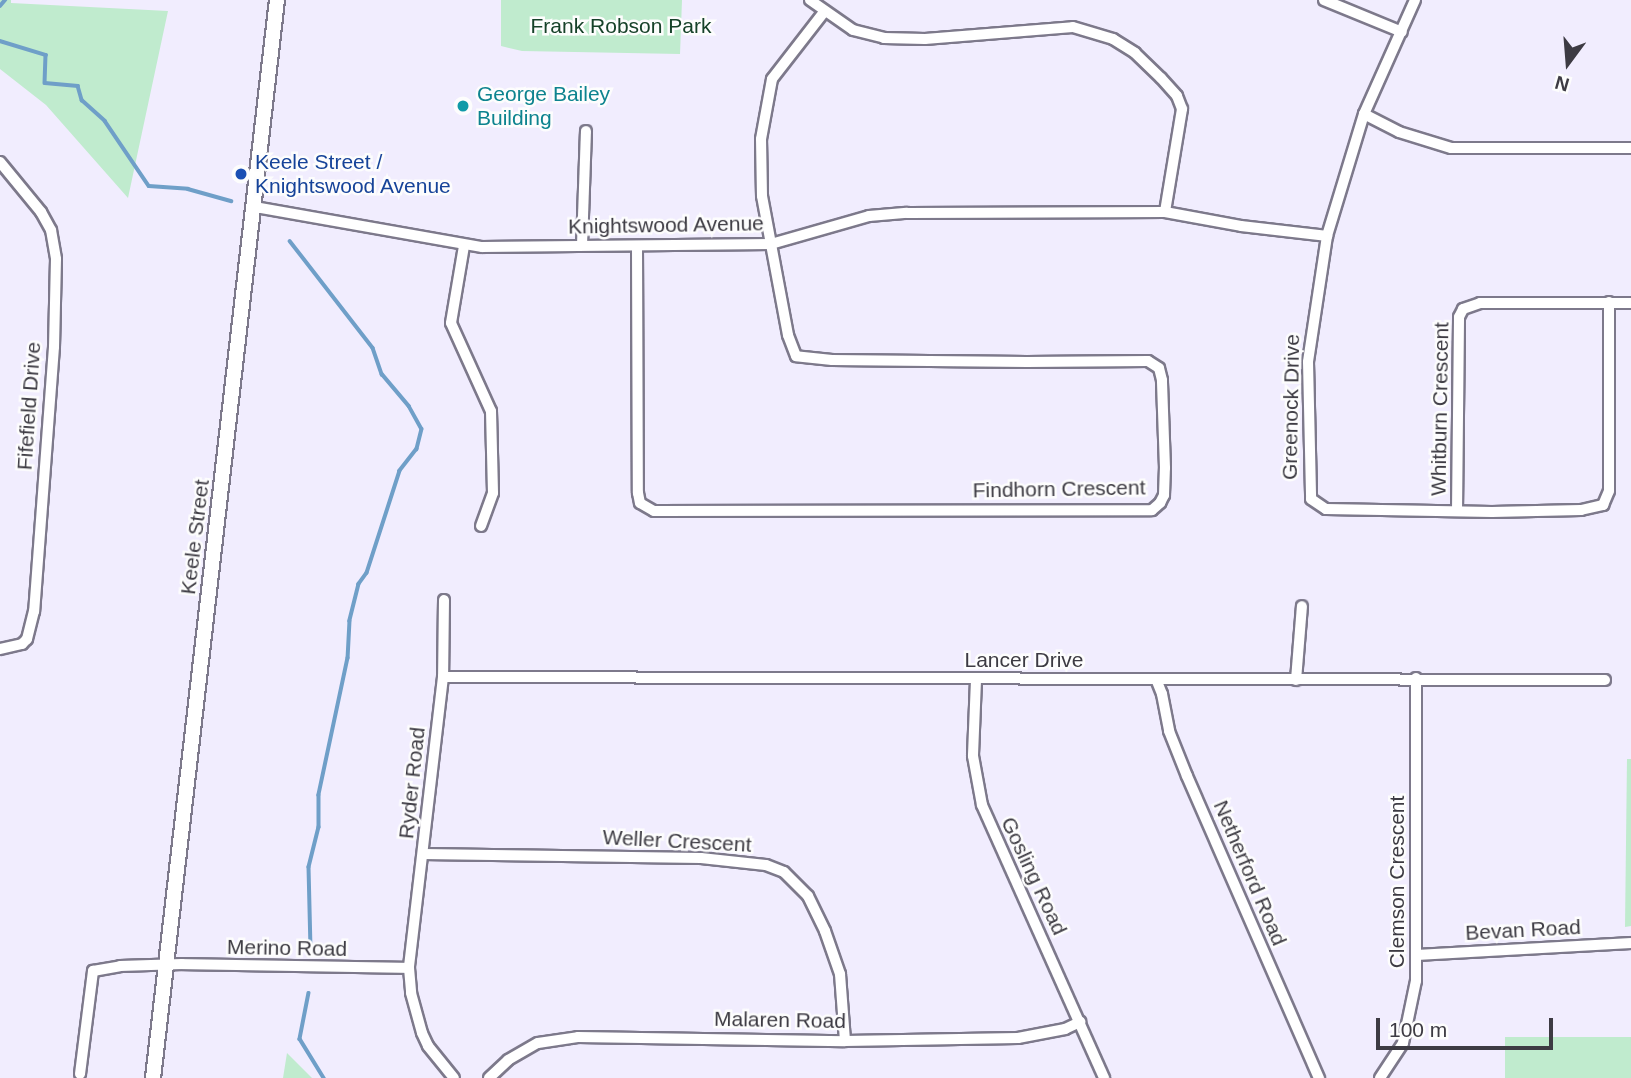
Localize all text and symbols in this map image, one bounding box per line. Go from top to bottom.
park label: Frank Robson Park [531,13,711,39]
north arrow [1533,28,1603,98]
text: N [1553,72,1572,96]
place label: George Bailey Building [477,81,610,131]
marker: George Bailey Building [455,98,471,114]
place label: Keele Street / Knightswood Avenue [255,149,452,199]
marker: Keele Street / Knightswood Avenue [233,166,249,182]
street label: Knightswood Avenue [567,211,765,239]
street label: Whitburn Crescent [1426,322,1454,496]
street label: Greenock Drive [1277,334,1305,480]
street label: Fifefield Drive [12,341,46,471]
street label: Findhorn Crescent [972,475,1146,503]
street label: Keele Street [175,478,215,596]
street label: Lancer Drive [964,647,1084,673]
street label: Ryder Road [394,726,430,840]
street label: Clemson Crescent [1384,796,1410,968]
street label: Netherford Road [1208,797,1292,949]
street label: Gosling Road [996,813,1072,939]
street label: Weller Crescent [602,825,752,857]
street label: Bevan Road [1465,914,1581,946]
street label: Merino Road [227,934,347,962]
scale bar [1379,1004,1556,1048]
street label: Malaren Road [714,1006,846,1034]
text: 100 m [1389,1018,1447,1041]

